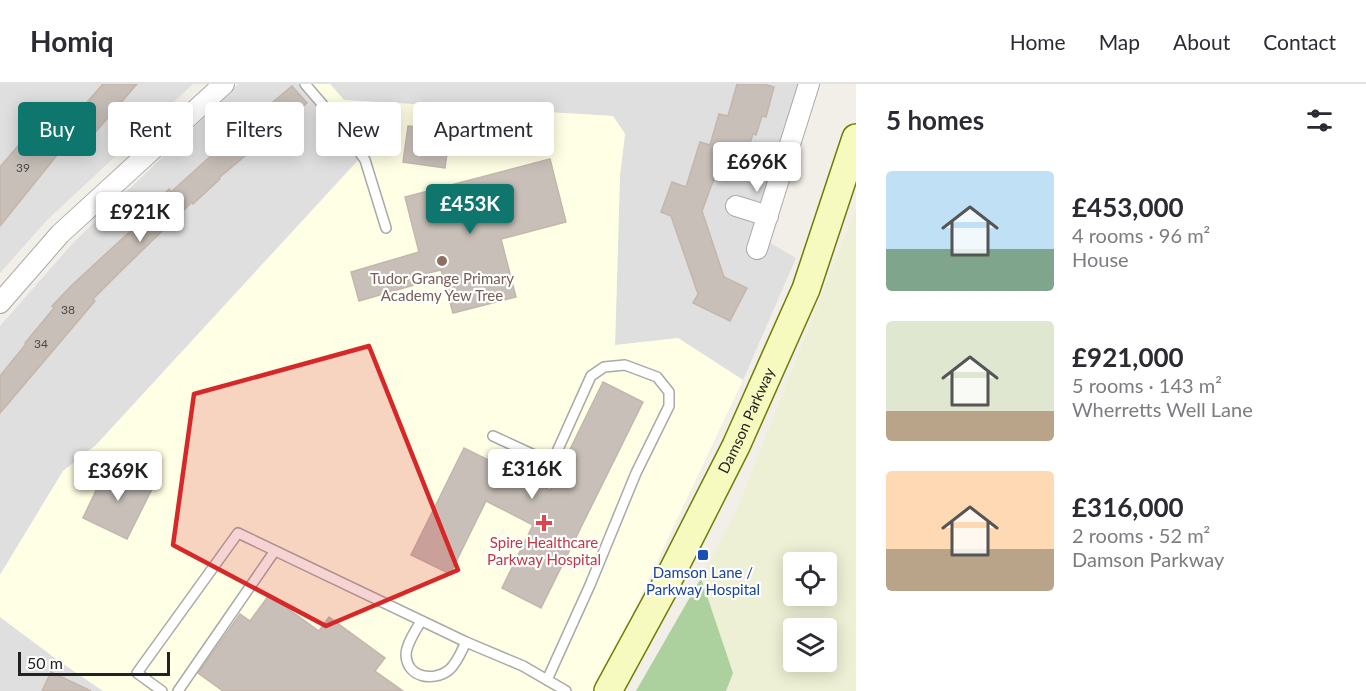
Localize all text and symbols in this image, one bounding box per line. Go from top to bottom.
text: Homiq [30,24,114,58]
text: Home [1010,29,1066,54]
text: Map [1099,29,1140,54]
text: About [1173,29,1230,54]
text: Contact [1263,29,1336,54]
chip: Buy [18,102,96,156]
chip: Rent [108,102,193,156]
chip: Filters [205,102,304,156]
chip: New [316,102,401,156]
chip: Apartment [413,102,554,156]
text: 5 homes [886,104,984,136]
icon: filters [1303,104,1336,137]
pin: £696K [715,142,799,193]
text: £696K [727,149,787,173]
house number: 39 [16,160,30,175]
pin: £453K [428,184,512,235]
text: £453K [440,191,500,215]
text: £453,000 [1072,191,1184,223]
pin: £921K [98,192,182,243]
icon: home [934,195,1006,267]
text: £921K [110,199,170,223]
text: 4 rooms · 96 m² [1072,223,1210,247]
text: House [1072,247,1129,271]
marker: Tudor Grange Primary Academy Yew Tree [435,254,449,268]
place label: Tudor Grange Primary Academy Yew Tree [370,269,514,304]
house number: 38 [61,302,75,317]
house number: 34 [34,336,48,351]
text: £921,000 [1072,341,1184,373]
icon: home [934,345,1006,417]
street label: Damson Parkway [714,364,778,476]
text: 5 rooms · 143 m² [1072,373,1222,397]
text: Wherretts Well Lane [1072,397,1253,421]
pin: £316K [490,449,574,500]
pin: £369K [76,451,160,502]
text: £316K [502,456,562,480]
text: £369K [88,458,148,482]
text: £316,000 [1072,491,1184,523]
icon: home [934,495,1006,567]
marker: Spire Healthcare Parkway Hospital [535,514,553,532]
text: 2 rooms · 52 m² [1072,523,1210,547]
place label: Spire Healthcare Parkway Hospital [487,533,601,568]
text: Damson Parkway [1072,547,1224,571]
marker: Damson Lane / Parkway Hospital [696,548,710,562]
map controls [783,552,837,672]
button: locate [783,552,837,606]
place label: Damson Lane / Parkway Hospital [646,563,760,598]
button: layers [783,618,837,672]
scale bar [18,649,170,676]
text: 50 m [27,653,63,672]

